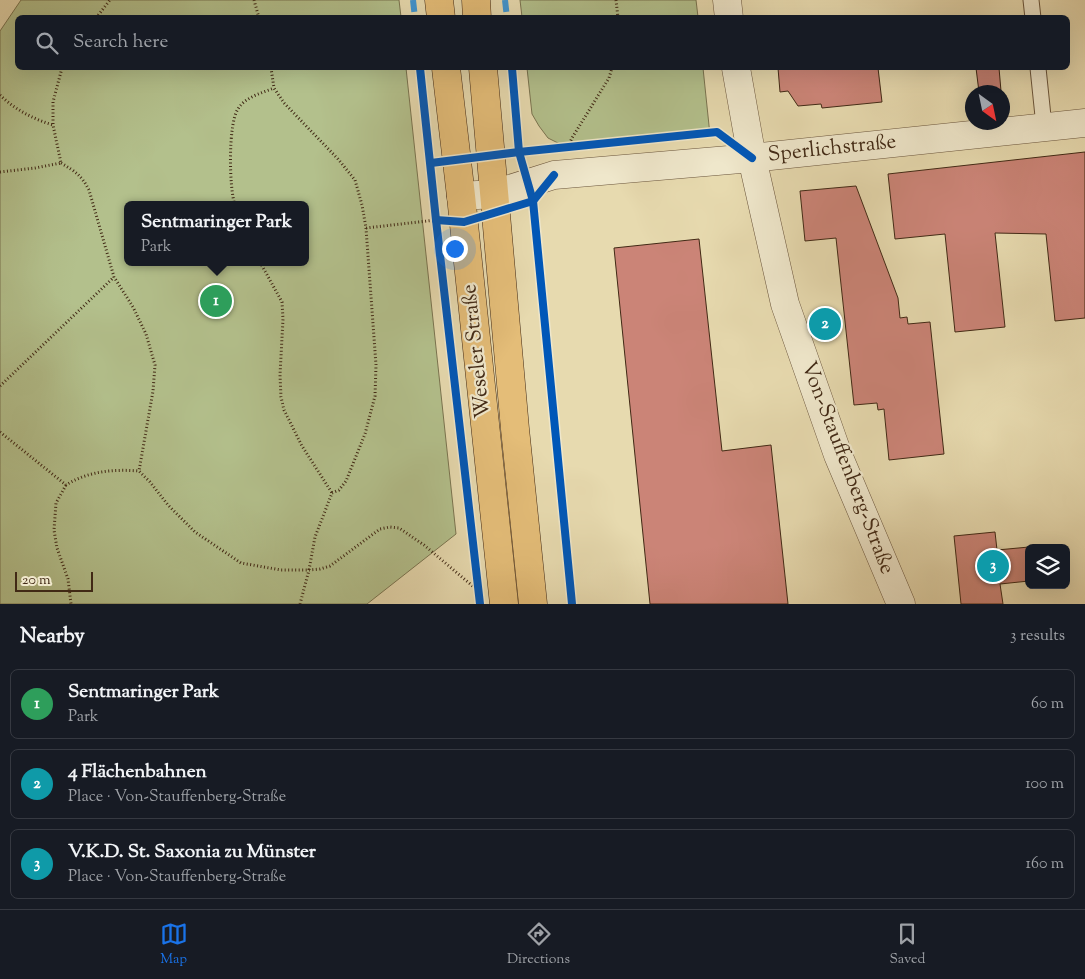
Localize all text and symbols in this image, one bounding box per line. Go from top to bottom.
search box [15,15,1070,70]
icon: search [33,29,61,57]
text: Search here [73,29,168,56]
north arrow [965,85,1010,130]
street label: Sperlichstraße [766,127,898,171]
popup [124,201,309,266]
text: Sentmaringer Park [141,209,292,236]
text: Park [141,236,172,259]
your location [442,236,468,262]
pin: 1 [200,282,232,320]
street label: Weseler Straße [455,282,499,420]
pin: 2 [809,305,841,343]
street label: Von-Stauffenberg-Straße [793,357,901,579]
map controls [1025,544,1070,589]
button: layers [1025,544,1070,589]
pin: 3 [977,547,1009,585]
scale bar [15,569,92,592]
text: 20 m [22,571,51,591]
text: Nearby [20,622,85,652]
text: 3 results [1010,625,1065,648]
text: Sentmaringer Park [68,679,219,706]
text: 1 [34,693,40,716]
text: 60 m [1031,693,1064,716]
text: Park [68,706,99,729]
text: 4 Flächenbahnen [68,759,207,786]
text: 2 [33,773,41,796]
text: 100 m [1025,773,1064,796]
text: Place · Von-Stauffenberg-Straße [68,786,286,809]
text: V.K.D. St. Saxonia zu Münster [68,839,316,866]
text: 3 [34,853,40,876]
text: 160 m [1026,853,1064,876]
text: Place · Von-Stauffenberg-Straße [68,866,286,889]
tab: Map [160,920,188,970]
tab: Directions [507,920,570,970]
tab: Saved [889,920,925,970]

